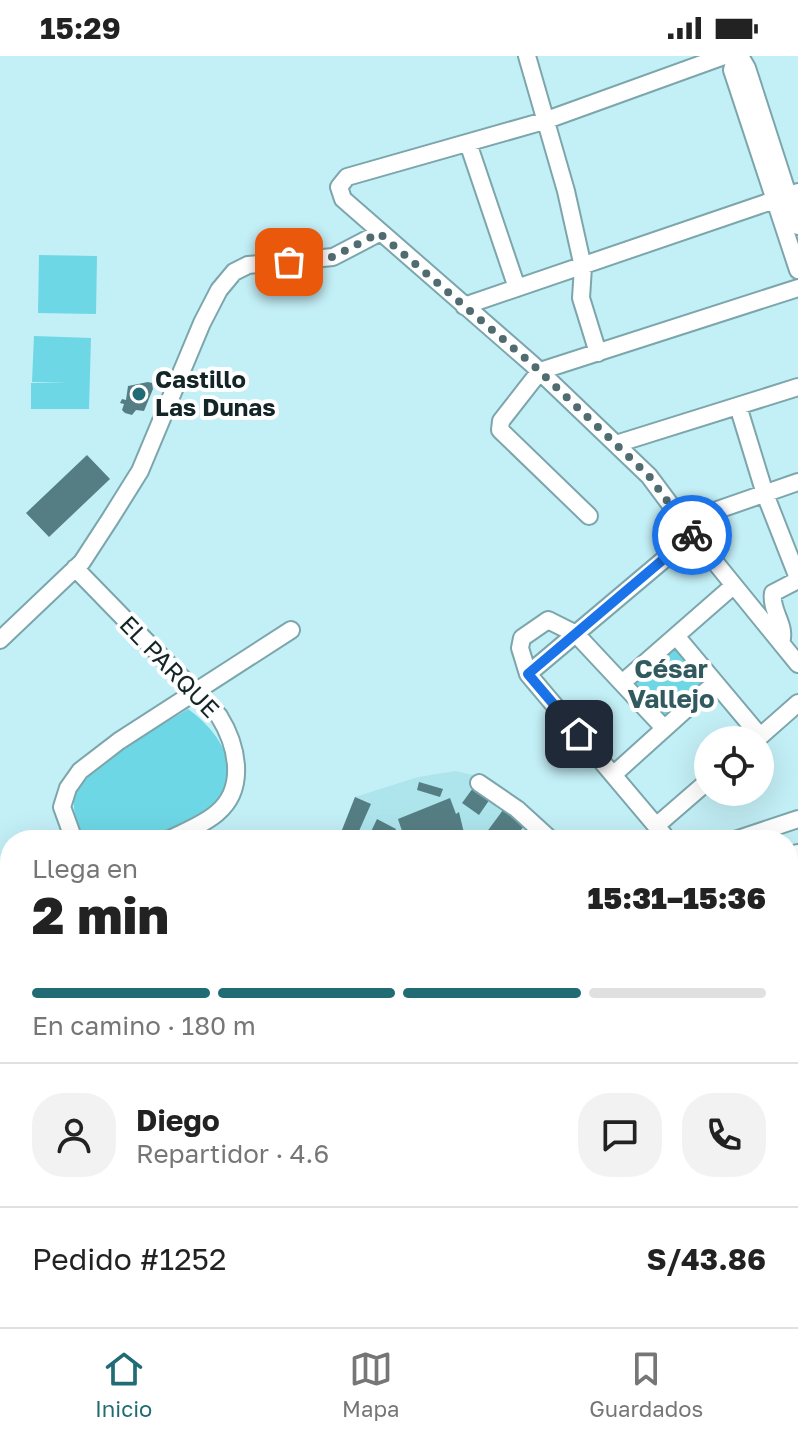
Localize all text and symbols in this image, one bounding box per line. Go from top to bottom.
text: 15:29 [40,10,121,46]
pin [255,228,323,296]
icon: bag [267,240,311,284]
place label: Castillo Las Dunas [155,364,276,421]
marker: Castillo Las Dunas [130,385,148,403]
courier [652,495,732,575]
icon: bike [670,513,714,557]
street label: EL PARQUE [114,609,226,723]
district label: César Vallejo [627,653,715,714]
pin [545,700,613,768]
icon: home [557,712,601,756]
map controls [694,726,774,806]
button: locate [694,726,774,806]
text: Llega en [32,853,138,884]
text: 15:31–15:36 [588,880,766,916]
text: 2 min [32,883,169,945]
text: En camino · 180 m [32,1010,256,1041]
button: person [32,1093,116,1177]
button: chat [578,1093,662,1177]
button: phone [682,1093,766,1177]
text: Diego [136,1102,220,1138]
text: Repartidor · 4.6 [136,1138,329,1169]
text: Pedido #1252 [32,1241,226,1277]
text: S/43.86 [647,1241,766,1277]
tab: Inicio [95,1347,152,1422]
tab: Mapa [342,1347,399,1422]
tab: Guardados [589,1347,703,1422]

